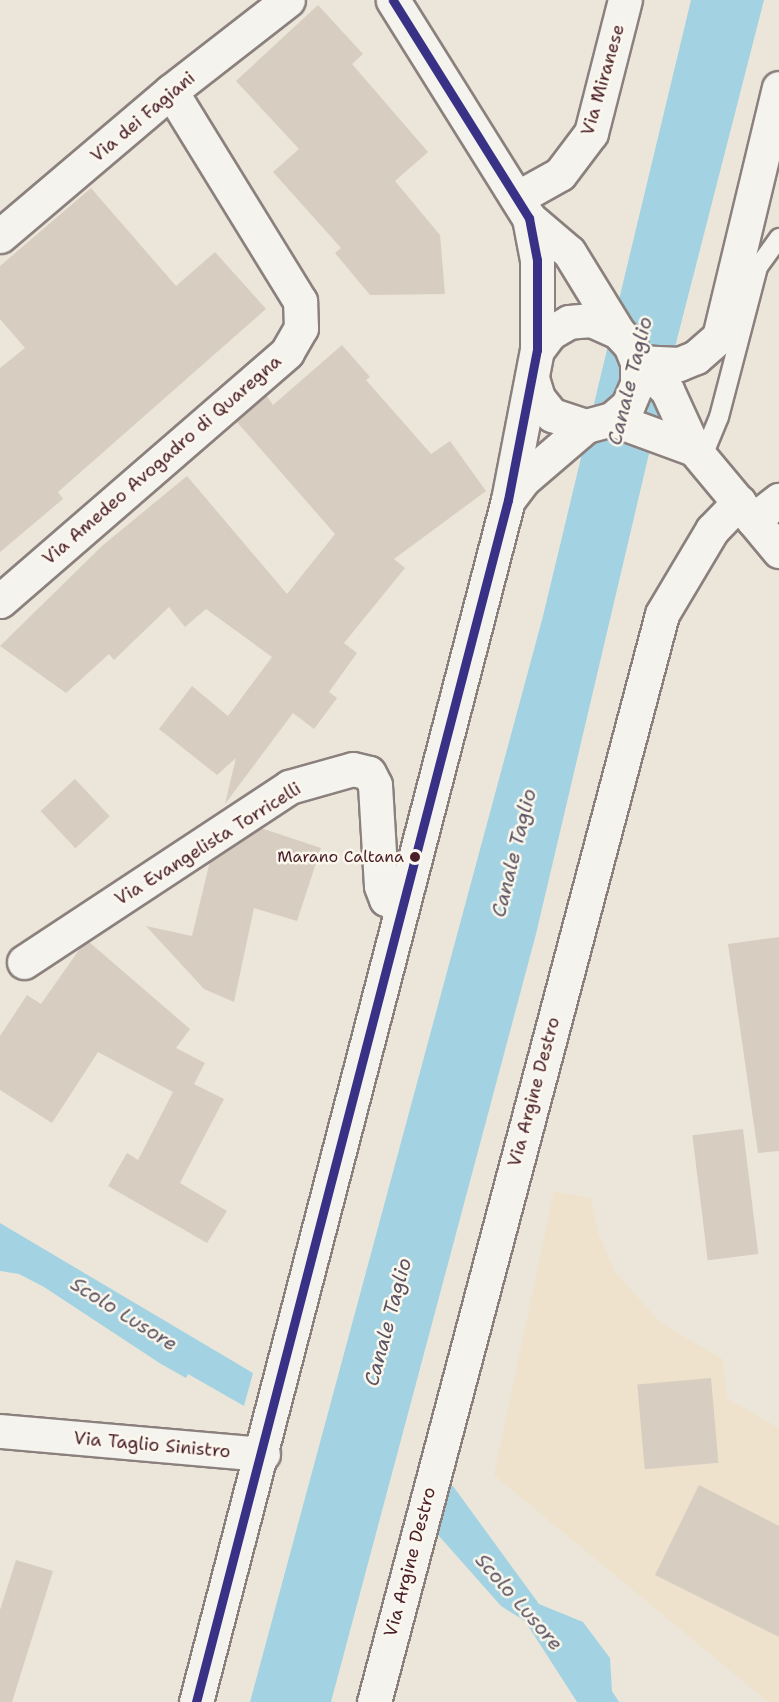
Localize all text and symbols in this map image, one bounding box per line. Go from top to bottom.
street label: Via Miranese [577,22,629,138]
street label: Via dei Fagiani [86,67,200,167]
water label: Canale Taglio [602,314,658,448]
street label: Via Amedeo Avogadro di Quaregna [38,350,286,570]
street label: Via Evangelista Torricelli [111,778,305,910]
water label: Canale Taglio [486,786,542,920]
place label: Marano Caltana [277,847,404,867]
marker: Marano Caltana [409,851,421,863]
street label: Via Argine Destro [504,1015,564,1169]
water label: Canale Taglio [359,1255,417,1389]
water label: Scolo Lusore [66,1272,182,1356]
street label: Via Taglio Sinistro [73,1427,231,1463]
street label: Via Argine Destro [380,1485,440,1639]
water label: Scolo Lusore [470,1548,568,1656]

